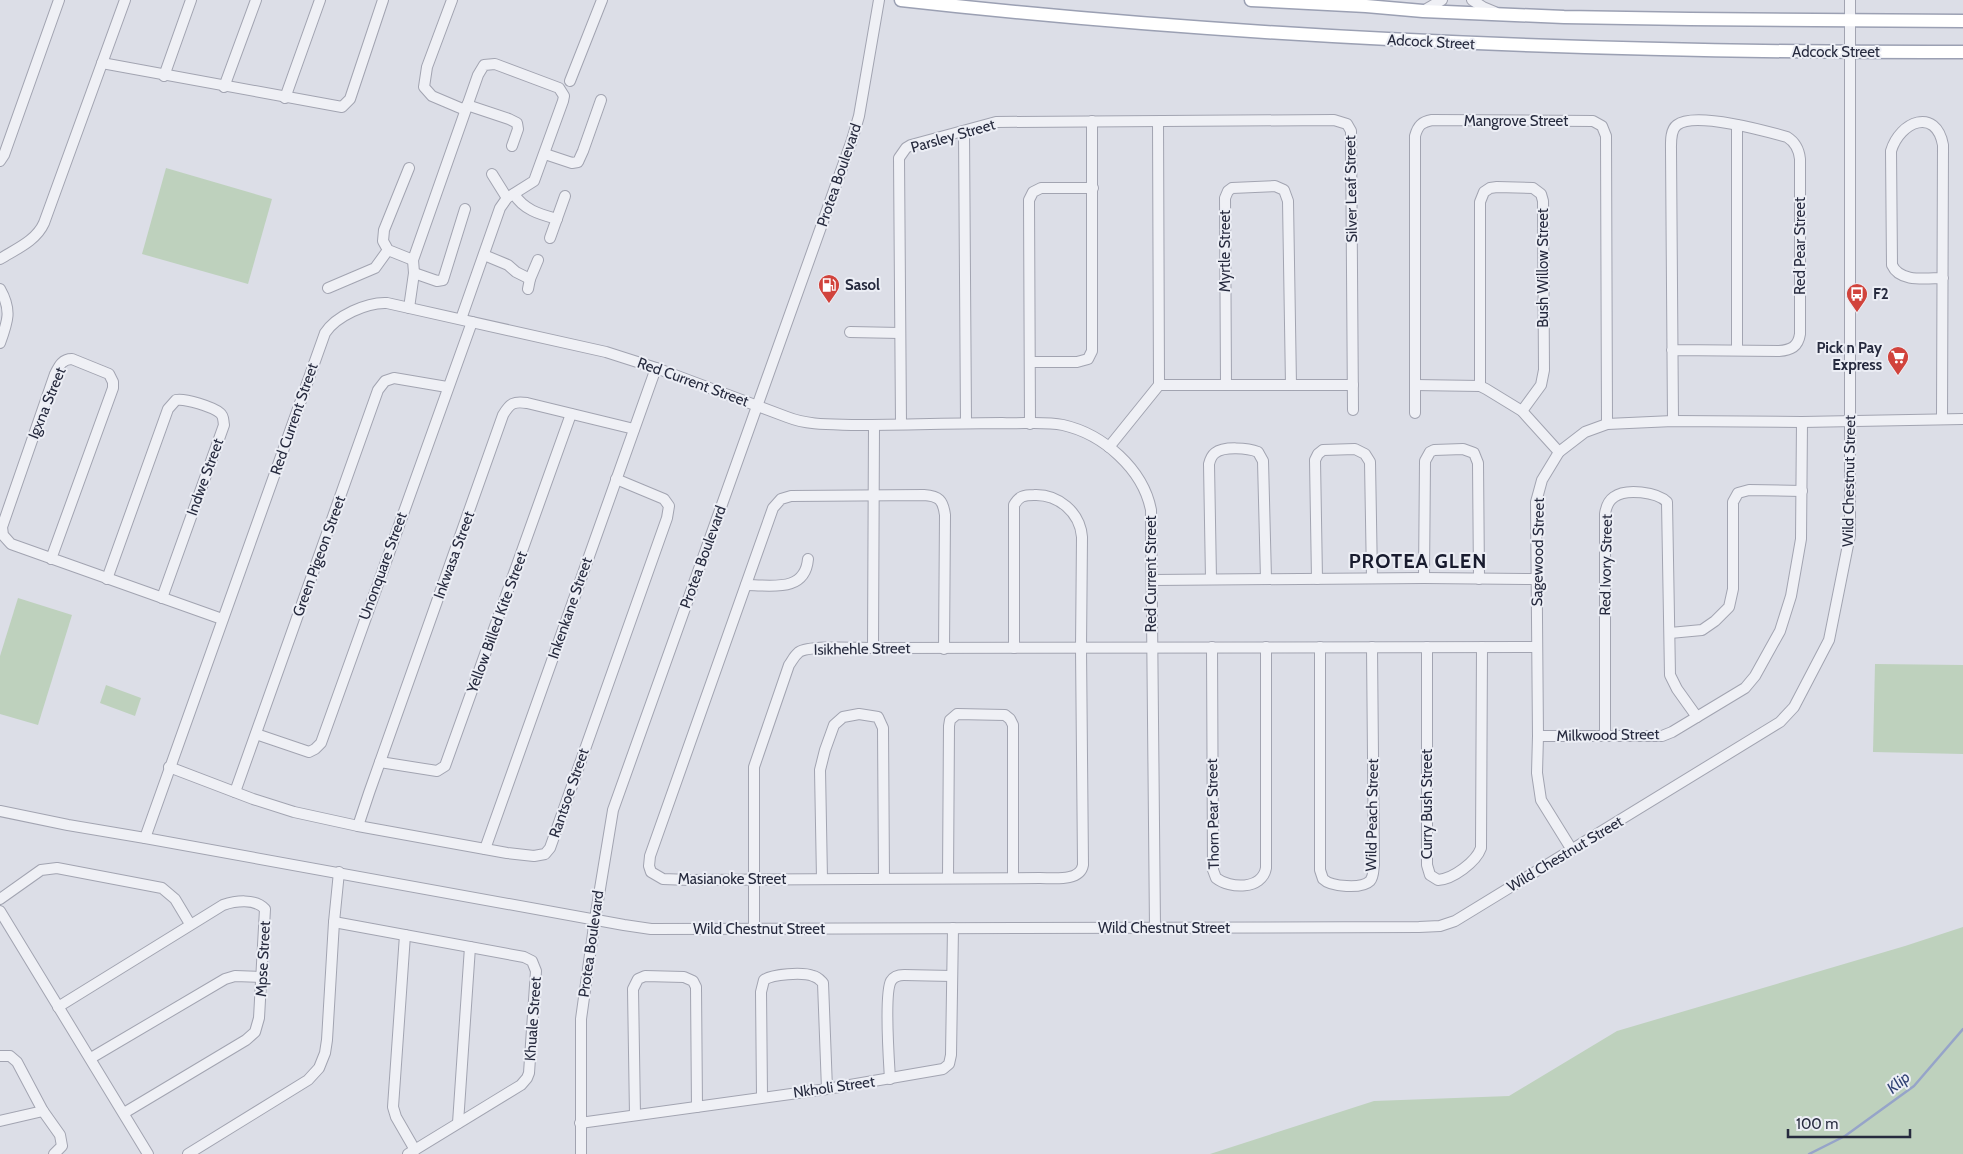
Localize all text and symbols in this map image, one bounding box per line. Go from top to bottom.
street label: Adcock Street [1387,31,1475,53]
street label: Adcock Street [1792,43,1880,61]
street label: Mangrove Street [1464,112,1568,130]
street label: Parsley Street [909,115,997,157]
street label: Protea Boulevard [813,121,865,229]
street label: Silver Leaf Street [1341,135,1361,243]
street label: Red Pear Street [1791,197,1809,295]
street label: Bush Willow Street [1534,208,1552,328]
street label: Myrtle Street [1216,210,1234,292]
fuel station icon: Sasol [817,273,841,304]
place label: Sasol [845,276,880,294]
bus stop icon: F2 [1845,282,1869,313]
place label: F2 [1873,285,1889,303]
place label: Pick n Pay Express [1816,339,1883,374]
supermarket icon: Pick n Pay Express [1886,345,1910,376]
street label: Red Current Street [635,353,751,411]
street label: Red Current Street [266,361,322,477]
street label: Igxna Street [24,365,70,441]
street label: Wild Chestnut Street [1839,415,1859,547]
street label: Indwe Street [183,436,227,518]
street label: Green Pigeon Street [289,493,349,619]
street label: Sagewood Street [1528,498,1548,606]
street label: Protea Boulevard [676,503,730,611]
street label: Inkwasa Street [430,509,478,601]
street label: Unonquare Street [355,510,411,622]
street label: Red Ivory Street [1596,514,1616,616]
street label: Red Current Street [1142,515,1160,633]
street label: Yellow Billed Kite Street [463,549,531,696]
district label: PROTEA GLEN [1349,549,1487,573]
street label: Inkenkane Street [544,555,596,661]
street label: Isikhehle Street [813,639,911,659]
street label: Milkwood Street [1556,725,1660,745]
street label: Rantsoe Street [545,746,593,840]
street label: Curry Bush Street [1418,749,1436,859]
street label: Thorn Pear Street [1203,758,1223,870]
street label: Wild Peach Street [1362,759,1382,871]
street label: Wild Chestnut Street [1504,812,1626,896]
street label: Masianoke Street [678,870,786,888]
street label: Protea Boulevard [575,889,607,999]
street label: Wild Chestnut Street [1098,919,1230,937]
street label: Mpse Street [252,920,274,998]
street label: Wild Chestnut Street [693,920,825,938]
street label: Khuale Street [521,976,545,1062]
water label: Klip [1883,1067,1914,1097]
street label: Nkholi Street [792,1072,876,1102]
scale bar [1788,1106,1910,1138]
text: 100 m [1796,1115,1838,1133]

